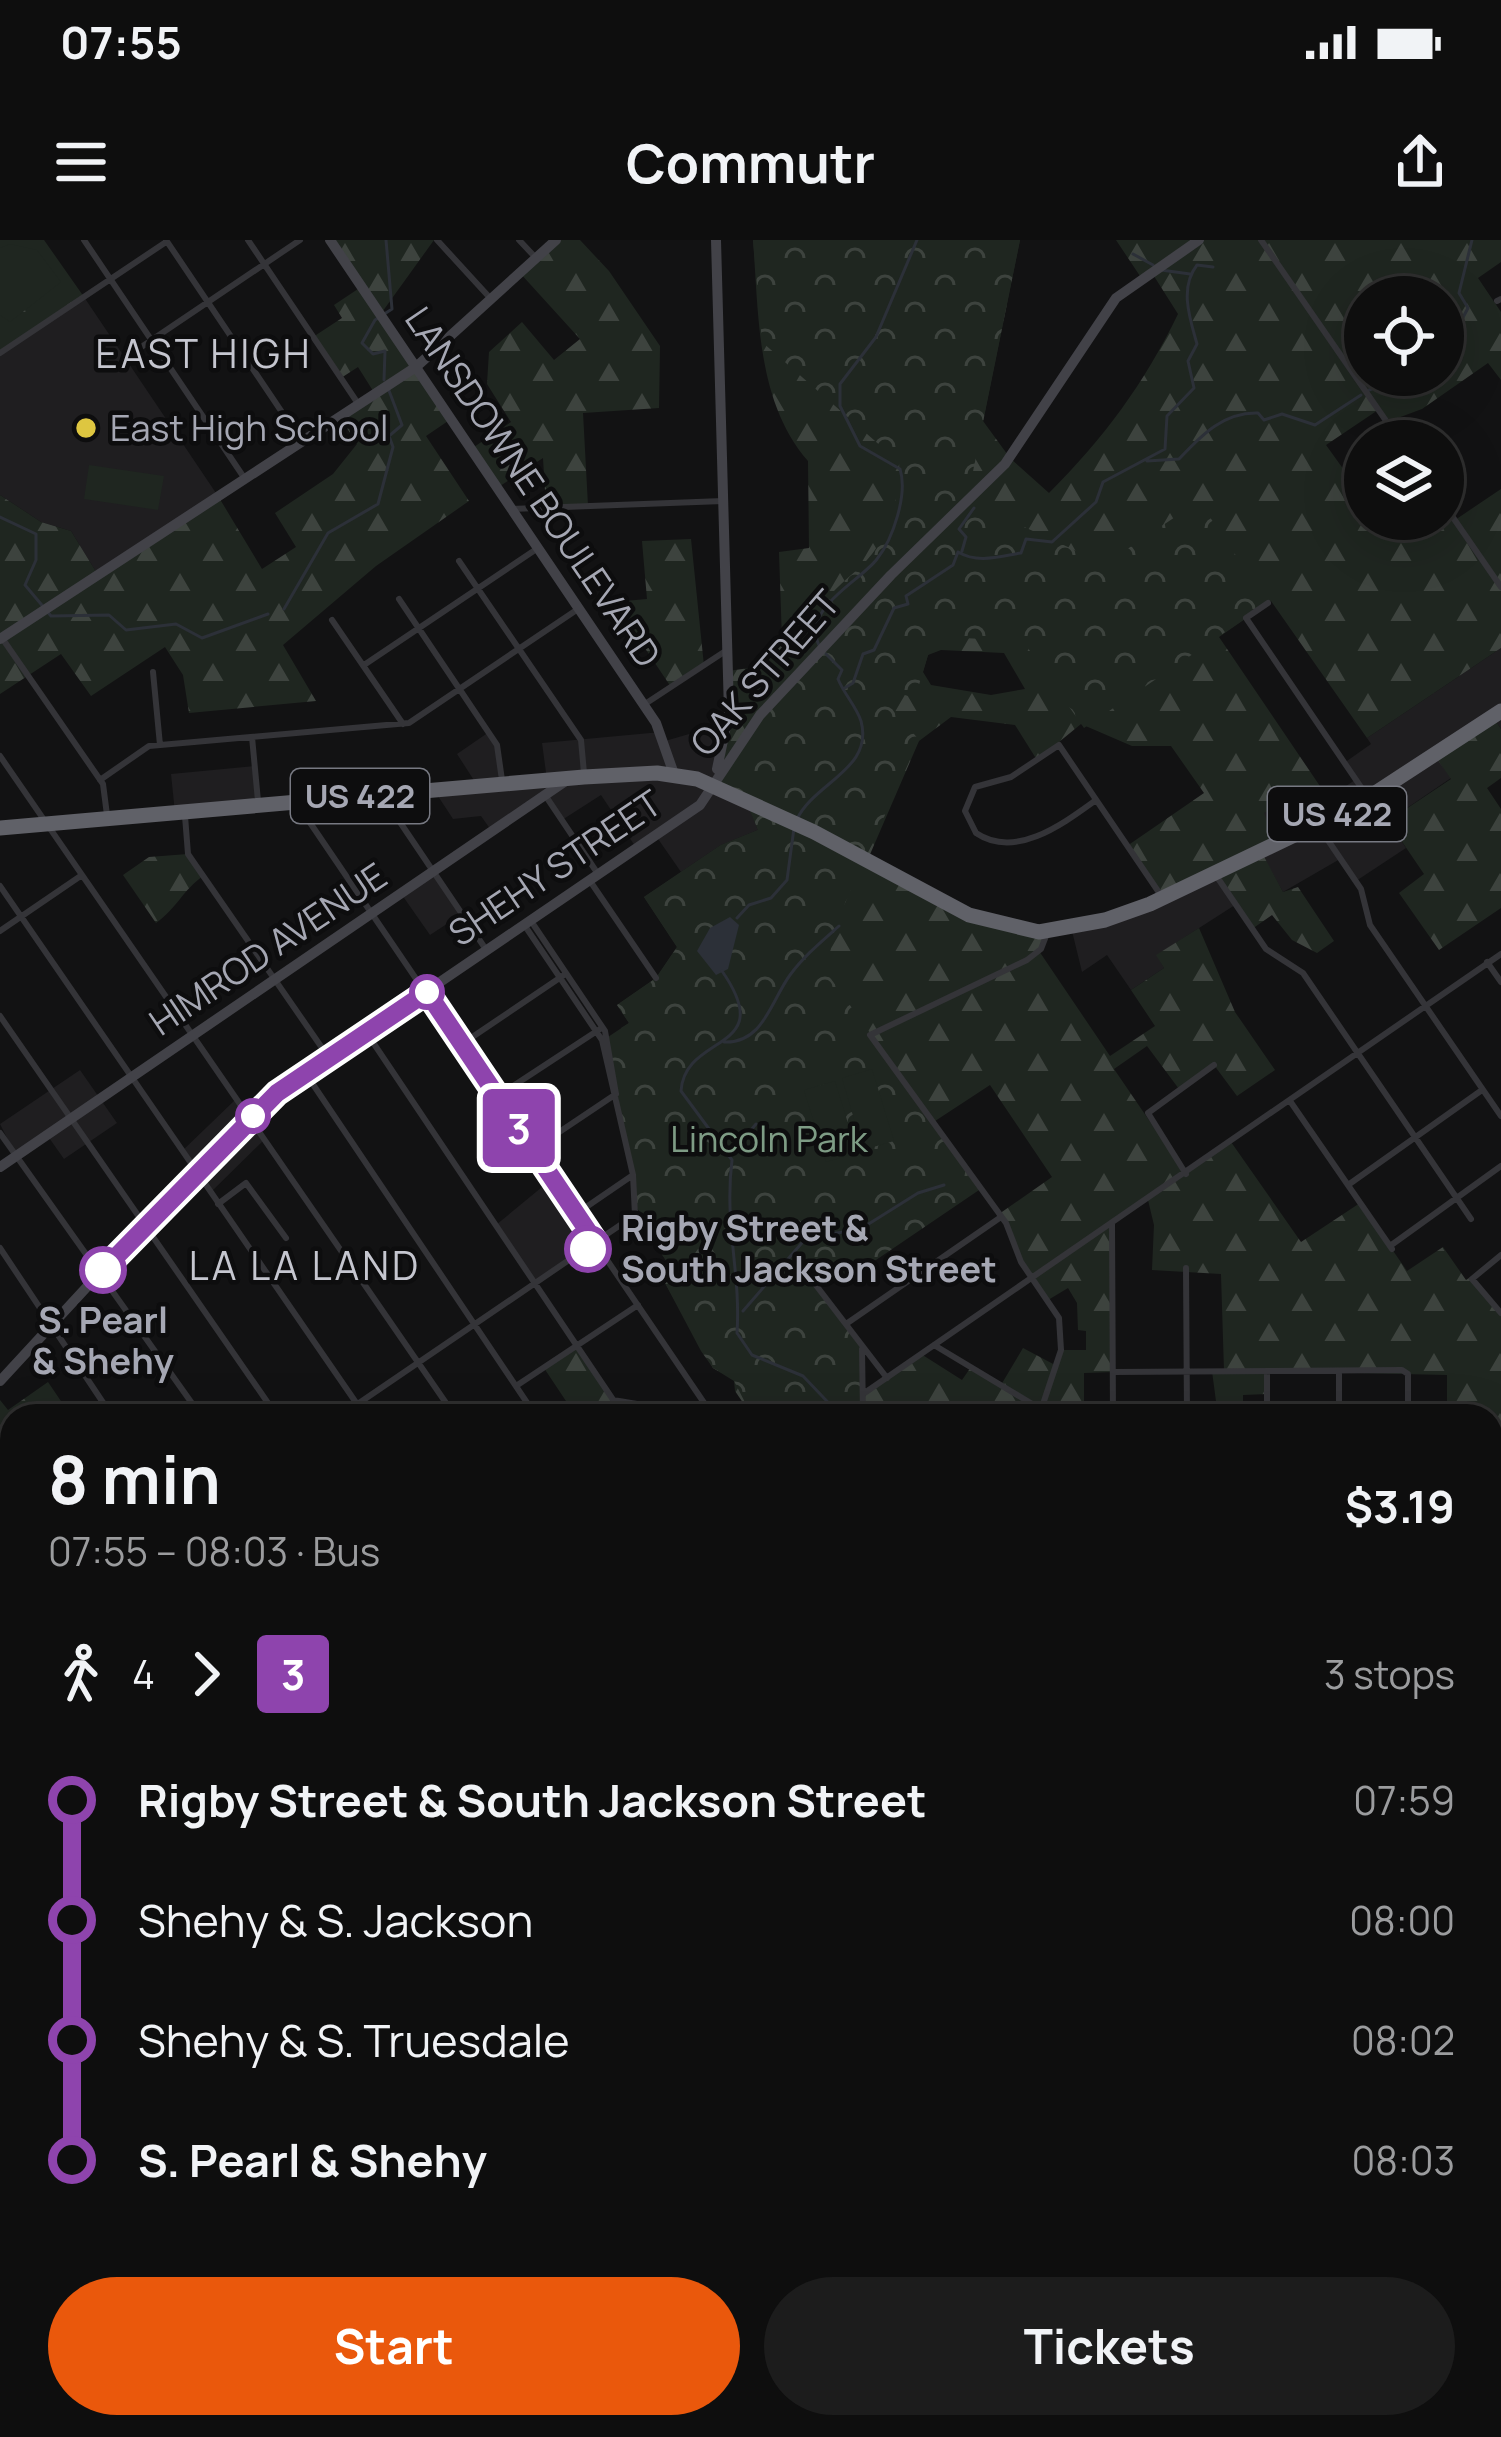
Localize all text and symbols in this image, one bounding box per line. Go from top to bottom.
text: 07:55 [60,11,182,73]
text: Commutr [626,125,875,199]
icon: menu [48,129,114,195]
icon: share [1387,129,1453,195]
map controls [1344,276,1464,540]
button: locate [1344,276,1464,396]
street label: LANSDOWNE BOULEVARD [394,297,672,676]
district label: EAST HIGH [95,326,313,380]
place label: East High School [110,403,388,452]
marker: East High School [73,415,99,441]
button: layers [1344,420,1464,540]
street label: OAK STREET [679,579,851,766]
road number: US 422 [291,769,429,823]
street label: SHEHY STREET [439,778,671,957]
road number: US 422 [1268,787,1406,841]
street label: HIMROD AVENUE [139,851,396,1046]
unlabelled marker [411,976,443,1008]
line badge: 3 [480,1089,558,1167]
text: 3 [507,1099,531,1157]
unlabelled marker [237,1100,269,1132]
park label: Lincoln Park [670,1114,869,1163]
place label: Rigby Street & South Jackson Street [621,1203,997,1293]
marker: Rigby Street & South Jackson Street [566,1227,610,1271]
district label: LA LA LAND [189,1238,421,1292]
marker: S. Pearl & Shehy [81,1248,125,1292]
place label: S. Pearl & Shehy [32,1295,174,1385]
text: 8 min [48,1434,221,1524]
text: $3.19 [1345,1475,1455,1537]
text: 07:55 – 08:03 · Bus [48,1524,380,1578]
icon: walk [48,1641,114,1707]
icon: forward [173,1641,239,1707]
text: 3 [281,1645,305,1703]
text: 4 [132,1647,155,1701]
text: 3 stops [1324,1647,1455,1701]
text: Rigby Street & South Jackson Street [138,1769,926,1831]
text: 07:59 [1353,1773,1455,1827]
text: Shehy & S. Jackson [138,1889,533,1951]
text: 08:00 [1349,1893,1455,1947]
text: Shehy & S. Truesdale [138,2009,570,2071]
text: 08:02 [1351,2013,1455,2067]
text: S. Pearl & Shehy [138,2129,487,2191]
text: 08:03 [1352,2133,1455,2187]
button: Start [48,2277,740,2415]
button: Tickets [764,2277,1455,2415]

